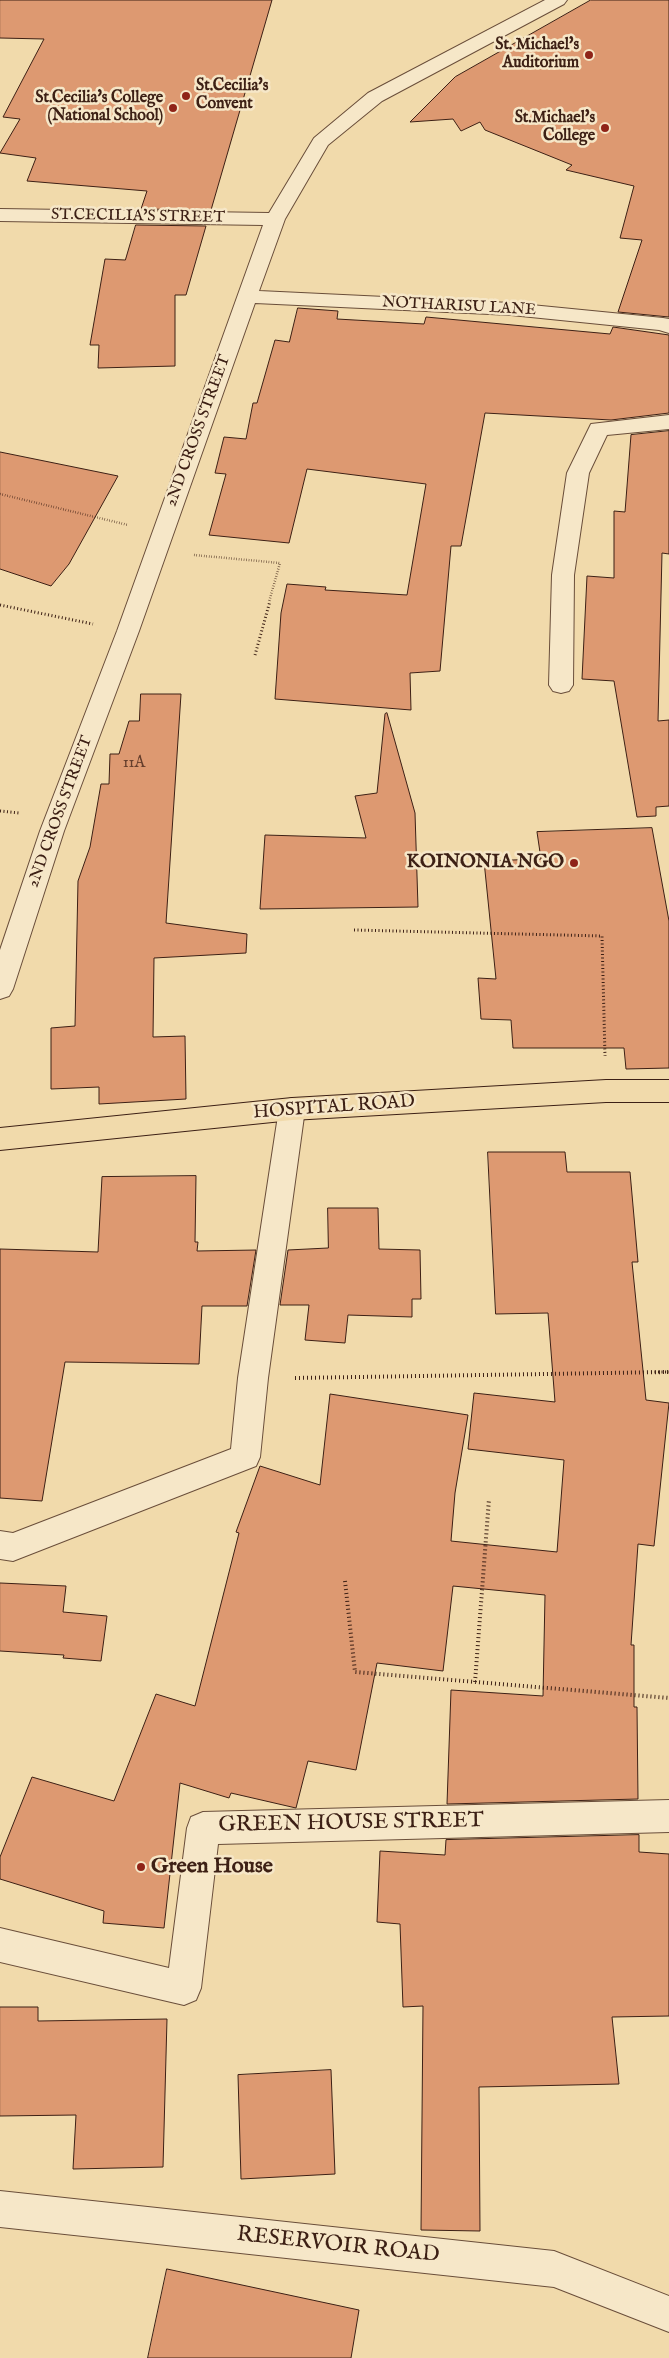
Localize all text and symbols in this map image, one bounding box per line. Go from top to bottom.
place label: St. Michael's Auditorium [495,36,579,74]
marker: St. Michael's Auditorium [583,49,595,61]
place label: St.Cecilia's Convent [196,77,268,115]
place label: St.Cecilia's College (National School) [35,89,163,127]
marker: St.Cecilia's Convent [180,90,192,102]
marker: St.Cecilia's College (National School) [167,102,179,114]
place label: St.Michael's College [515,109,595,147]
marker: St.Michael's College [599,122,611,134]
street label: ST.CECILIA'S STREET [51,206,225,228]
street label: NOTHARISU LANE [381,293,537,321]
street label: 2ND CROSS STREET [163,353,235,509]
street label: 2ND CROSS STREET [25,734,97,890]
house number: 11A [123,754,145,774]
place label: KOINONIA NGO [407,852,564,874]
marker: KOINONIA NGO [568,857,580,869]
street label: HOSPITAL ROAD [252,1091,416,1125]
street label: GREEN HOUSE STREET [218,1808,484,1840]
place label: Green House [151,1854,273,1880]
marker: Green House [135,1861,147,1873]
street label: RESERVOIR ROAD [235,2222,441,2270]

